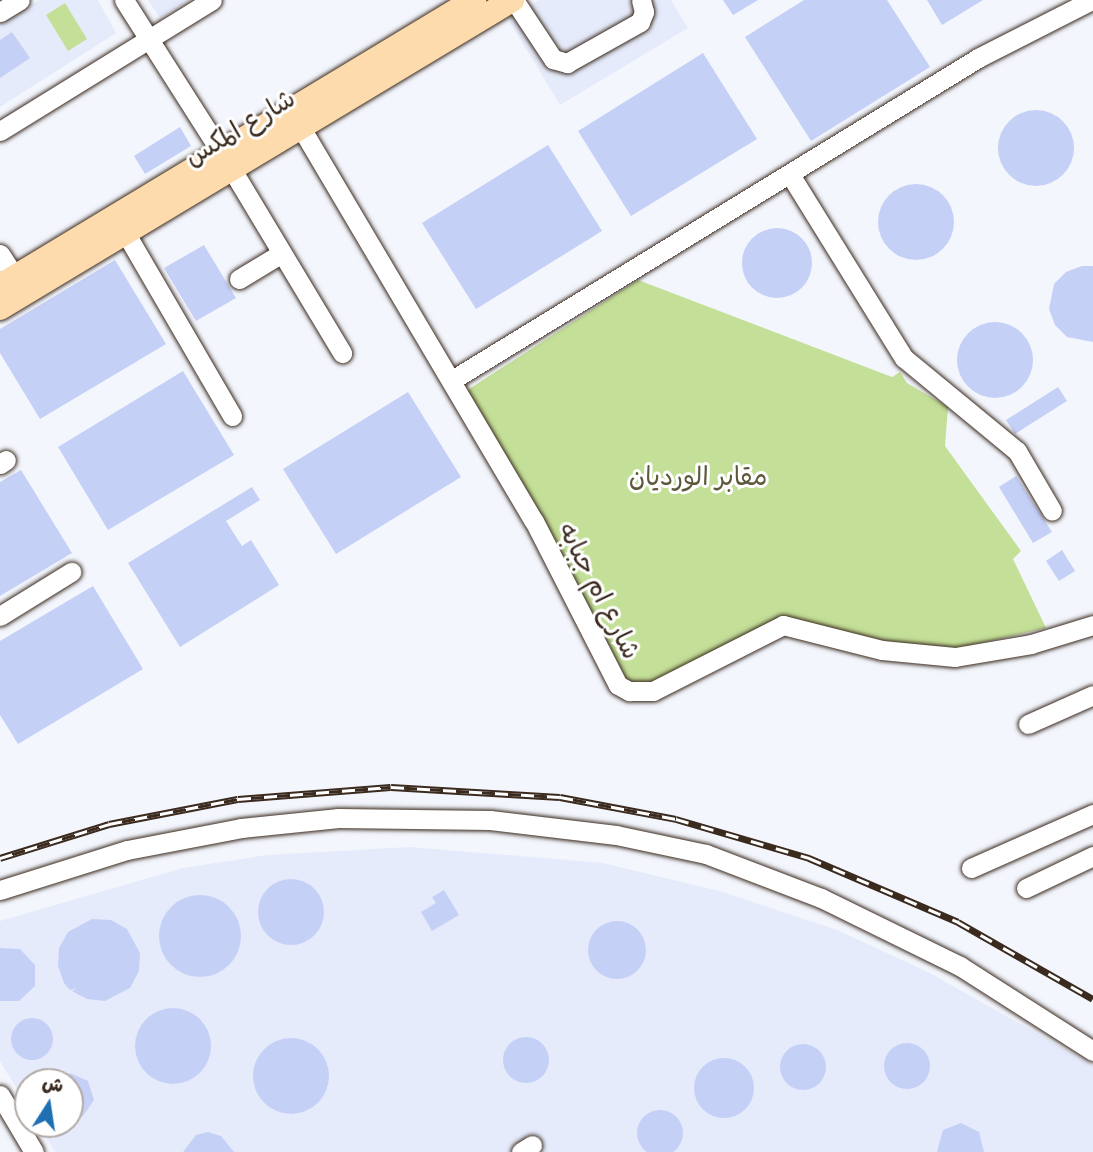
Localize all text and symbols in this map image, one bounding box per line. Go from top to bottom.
street label: شارع المكس [179,83,301,173]
park label: مقابر الورديان [629,461,767,493]
street label: شارع ام جبابه [551,517,647,665]
text: ش [39,1066,67,1102]
north arrow [14,1068,84,1138]

